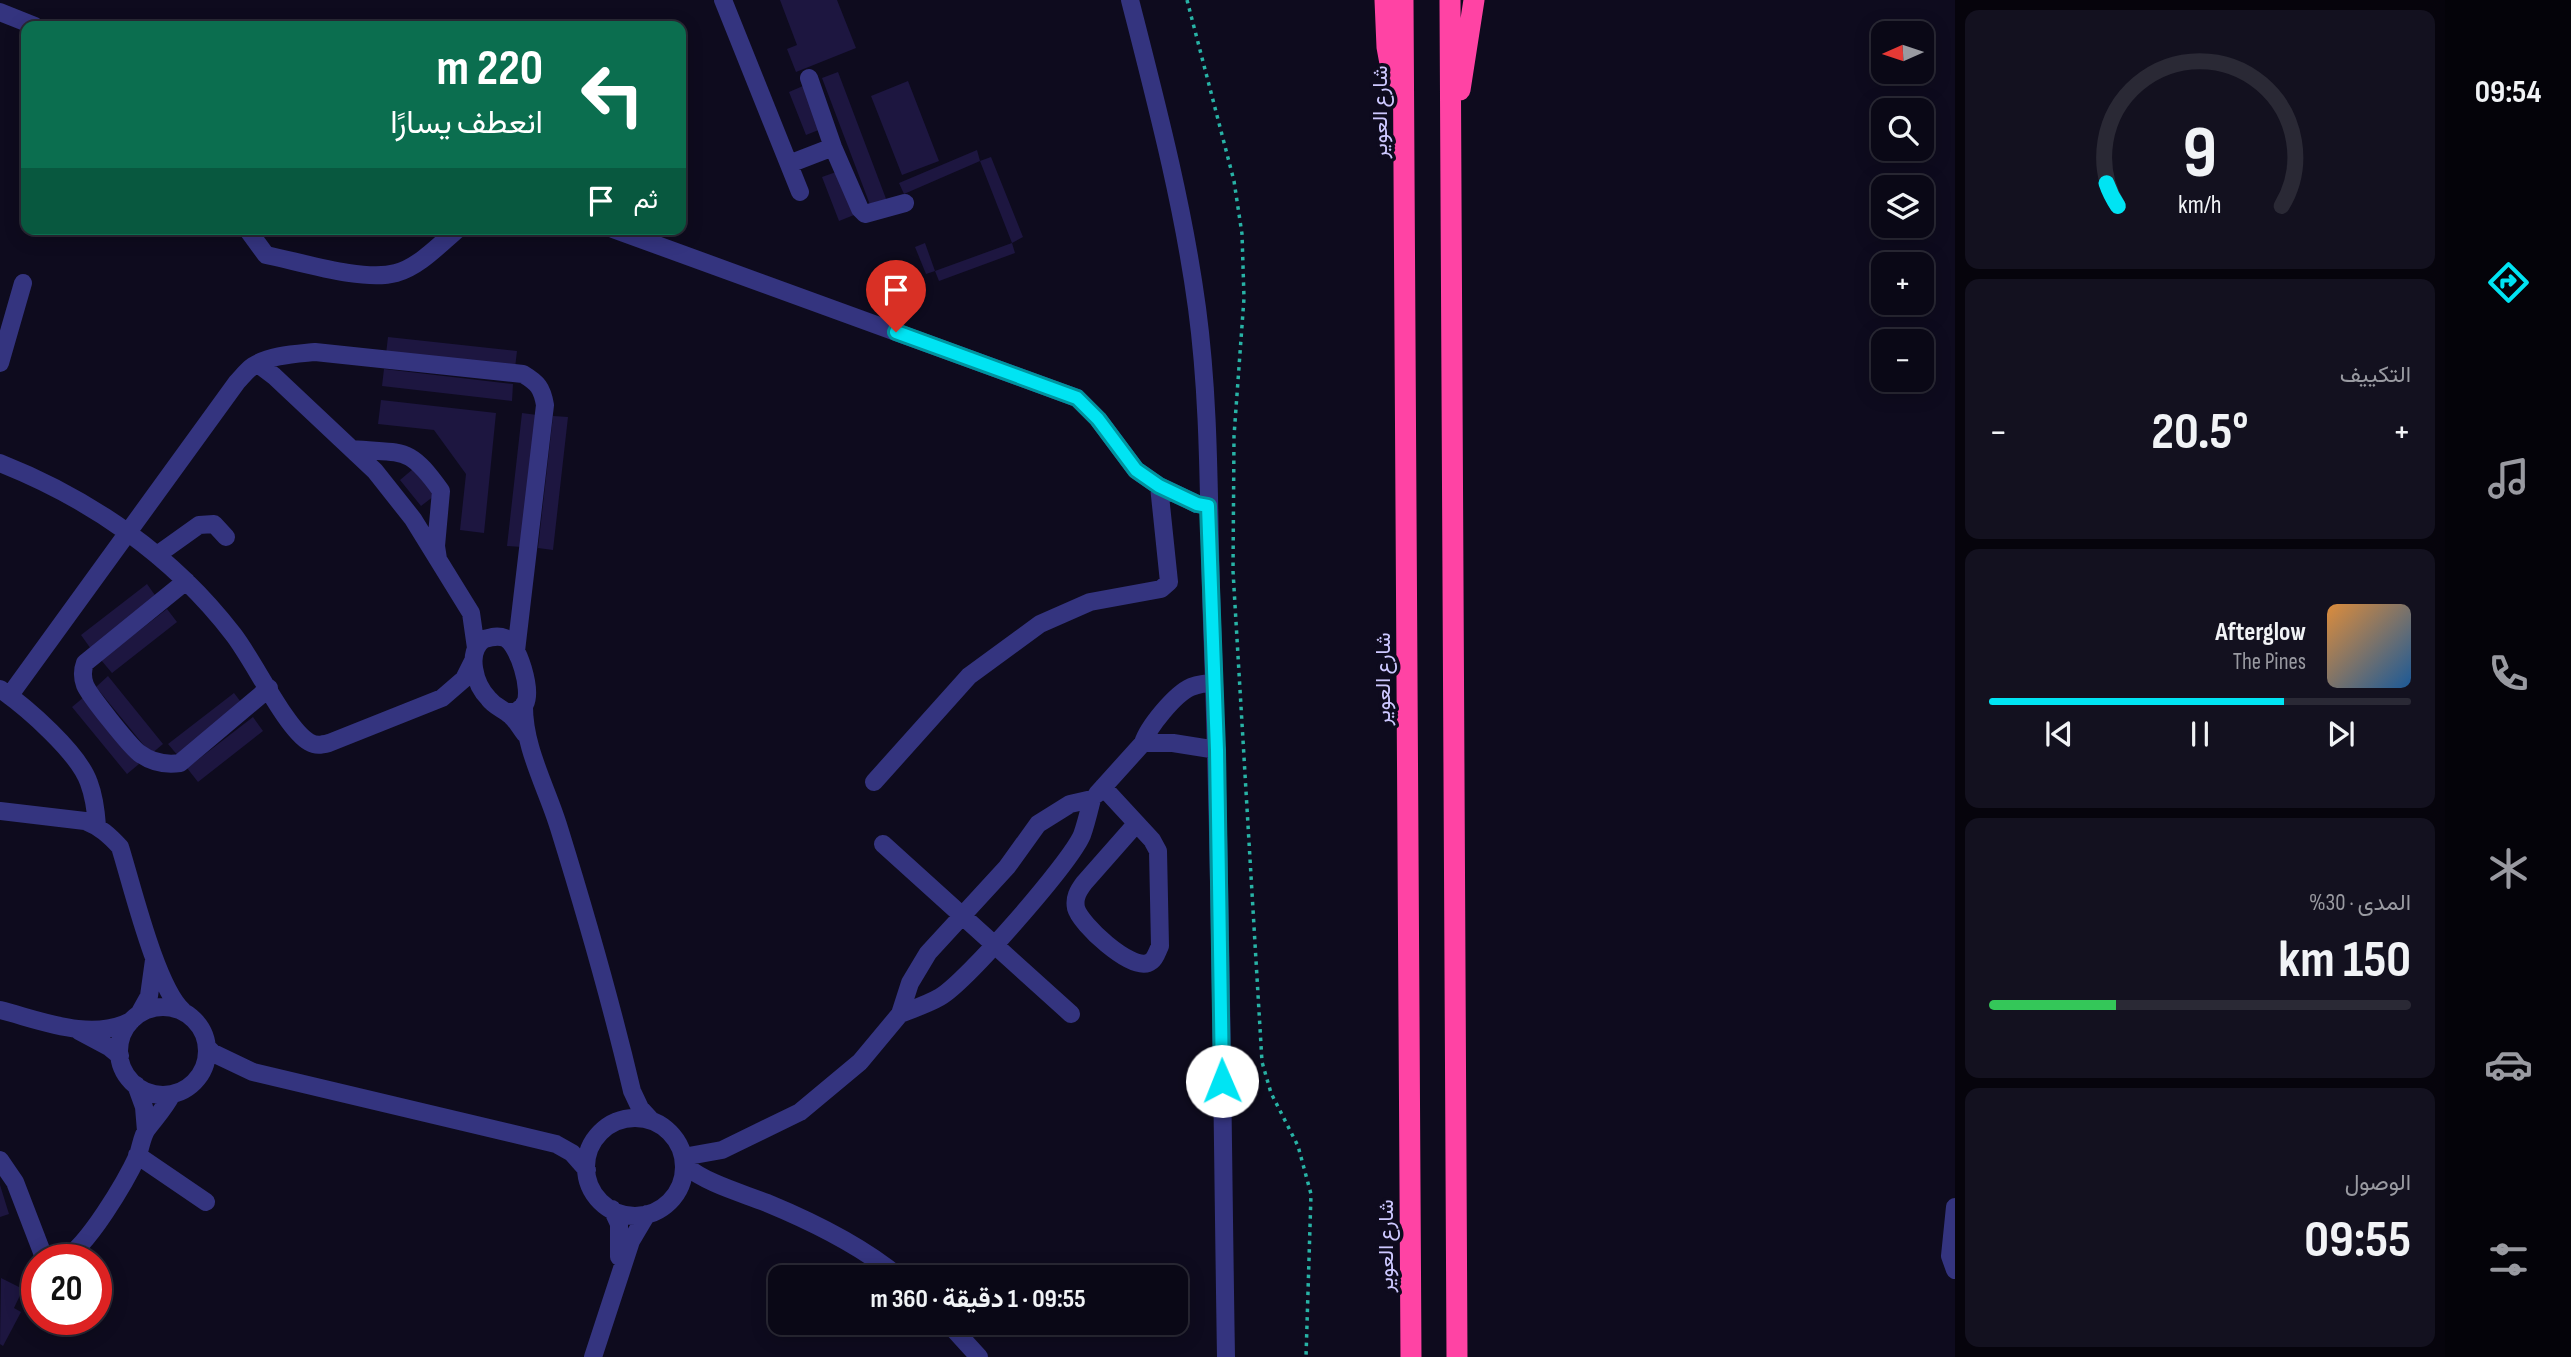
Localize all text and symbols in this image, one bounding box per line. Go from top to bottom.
north arrow [1871,21,1934,84]
map controls [1871,21,1934,392]
text: 220 m [437,40,543,99]
icon: left [567,49,658,140]
street label: شارع العوير [1368,65,1394,160]
text: 09:54 [2475,73,2541,112]
button: search [1871,98,1934,161]
text: انعطف يسارًا [390,104,543,143]
text: 9 [2183,110,2217,198]
button: layers [1871,175,1934,238]
icon: arrive [582,182,620,220]
text: ثم [634,185,658,216]
text: km/h [2178,190,2222,221]
button: + [1871,252,1934,315]
icon: directions [2484,258,2533,307]
pin [866,260,926,332]
icon: arrive [877,271,915,309]
button: − [1871,329,1934,392]
text: التكييف [2340,361,2411,389]
text: 20.5° [2151,401,2249,464]
text: − [1989,410,2008,455]
text: + [2392,410,2411,455]
icon: music [2484,454,2533,503]
text: Afterglow [2215,617,2306,648]
street label: شارع العوير [1371,632,1397,727]
text: The Pines [2233,648,2306,676]
icon: phone [2484,649,2533,698]
icon: previous [2040,715,2078,753]
icon: pause [2181,715,2219,753]
icon: next [2322,715,2360,753]
icon: climate [2484,844,2533,893]
text: المدى · 30% [2309,889,2411,917]
text: 150 km [2278,929,2411,992]
icon: car [2484,1040,2533,1089]
position arrow [1185,1044,1259,1118]
text: الوصول [2345,1169,2411,1197]
street label: شارع العوير [1374,1199,1400,1294]
text: 09:55 [2304,1209,2411,1272]
icon: filters [2484,1235,2533,1284]
speed limit sign: 20 [21,1244,112,1335]
text: 09:55 · 1 دقيقة · 360 m [870,1284,1086,1315]

